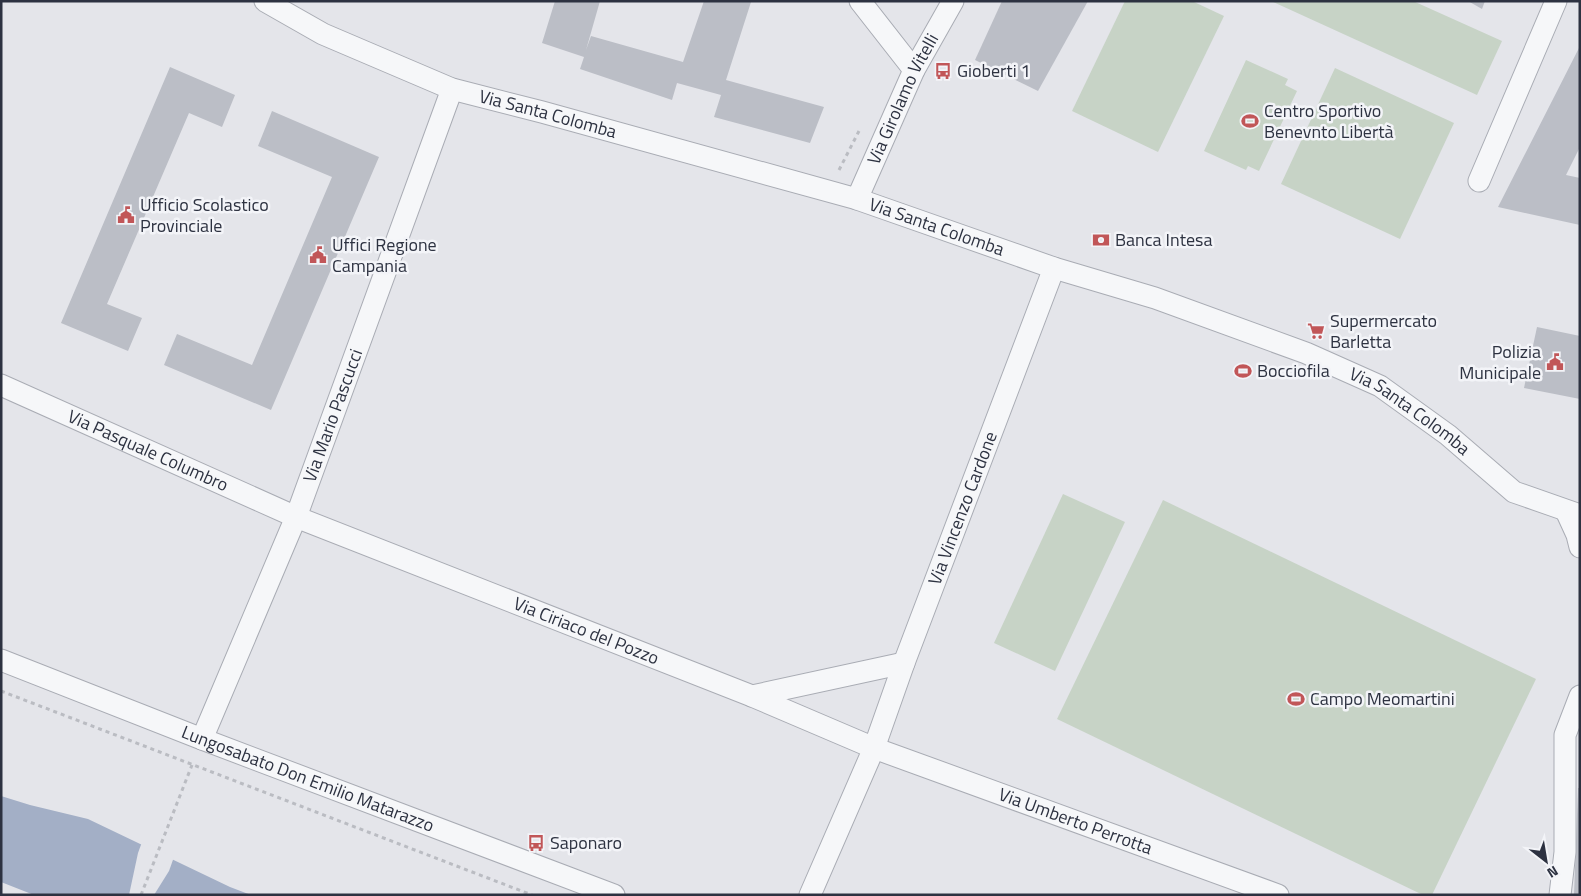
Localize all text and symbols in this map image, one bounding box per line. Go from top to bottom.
street label: Via Girolamo Vitelli [860,28,945,169]
place label: Gioberti 1 [957,57,1031,84]
bus stop icon: Gioberti 1 [933,61,953,81]
street label: Via Santa Colomba [476,82,620,145]
place label: Centro Sportivo Benevnto Libertà [1264,97,1394,145]
sports icon: Centro Sportivo Benevnto Libertà [1240,111,1260,131]
street label: Via Santa Colomba [865,190,1008,263]
place label: Ufficio Scolastico Provinciale [140,191,269,239]
public building icon: Ufficio Scolastico Provinciale [116,205,136,225]
place label: Banca Intesa [1115,226,1212,253]
bank icon: Banca Intesa [1091,230,1111,250]
place label: Uffici Regione Campania [332,231,437,279]
public building icon: Uffici Regione Campania [308,245,328,265]
place label: Supermercato Barletta [1330,307,1437,355]
supermarket icon: Supermercato Barletta [1306,321,1326,341]
place label: Polizia Municipale [1459,338,1541,386]
street label: Via Mario Pascucci [296,345,369,486]
public building icon: Polizia Municipale [1545,352,1565,372]
place label: Bocciofila [1257,357,1330,384]
street label: Via Santa Colomba [1345,360,1476,462]
sports icon: Bocciofila [1233,361,1253,381]
street label: Via Pasquale Columbro [63,403,233,498]
street label: Via Vincenzo Cardone [921,427,1004,589]
street label: Via Ciriaco del Pozzo [510,590,663,671]
place label: Campo Meomartini [1310,685,1455,712]
sports icon: Campo Meomartini [1286,689,1306,709]
street label: Lungosabato Don Emilio Matarazzo [178,718,438,839]
street label: Via Umberto Perrotta [995,780,1156,861]
place label: Saponaro [550,829,622,856]
bus stop icon: Saponaro [526,833,546,853]
north arrow [1521,836,1571,886]
text: N [1543,861,1563,884]

